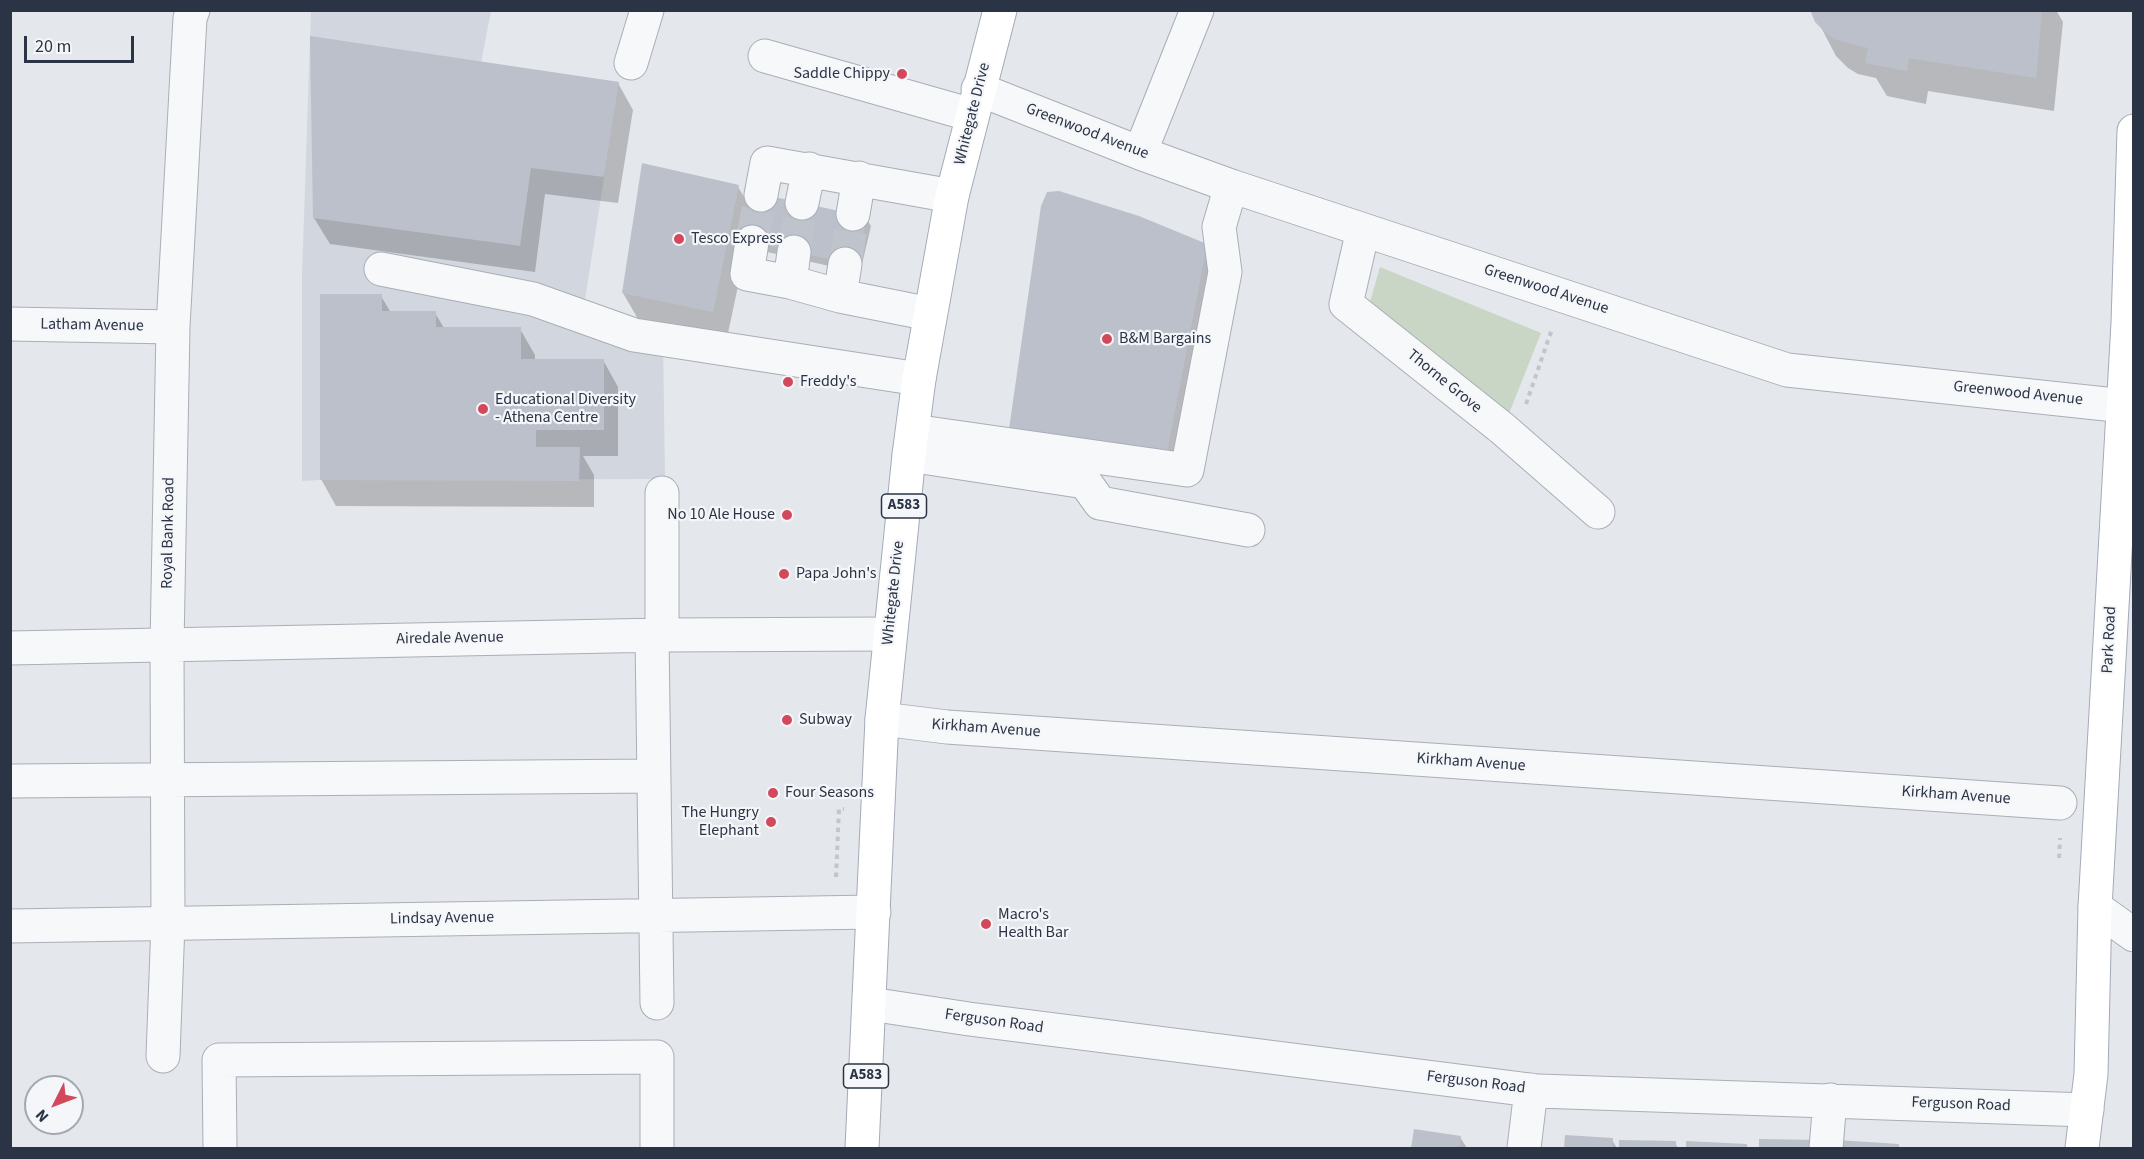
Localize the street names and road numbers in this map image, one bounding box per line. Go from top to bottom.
street label: Whitegate Drive [951,61,995,167]
street label: Greenwood Avenue [1023,100,1151,164]
street label: Greenwood Avenue [1481,261,1611,319]
street label: Latham Avenue [40,315,144,337]
street label: Thorne Grove [1403,346,1485,418]
street label: Greenwood Avenue [1952,378,2084,410]
street label: Royal Bank Road [158,477,180,589]
road number: A583 [882,494,926,518]
street label: Whitegate Drive [879,540,909,646]
street label: Park Road [2099,606,2121,674]
street label: Airedale Avenue [396,628,504,650]
street label: Kirkham Avenue [931,716,1041,742]
street label: Kirkham Avenue [1416,750,1526,776]
street label: Kirkham Avenue [1901,783,2011,809]
street label: Lindsay Avenue [390,908,494,930]
street label: Ferguson Road [943,1006,1045,1038]
road number: A583 [844,1064,888,1088]
street label: Ferguson Road [1425,1067,1527,1099]
street label: Ferguson Road [1911,1094,2011,1116]

